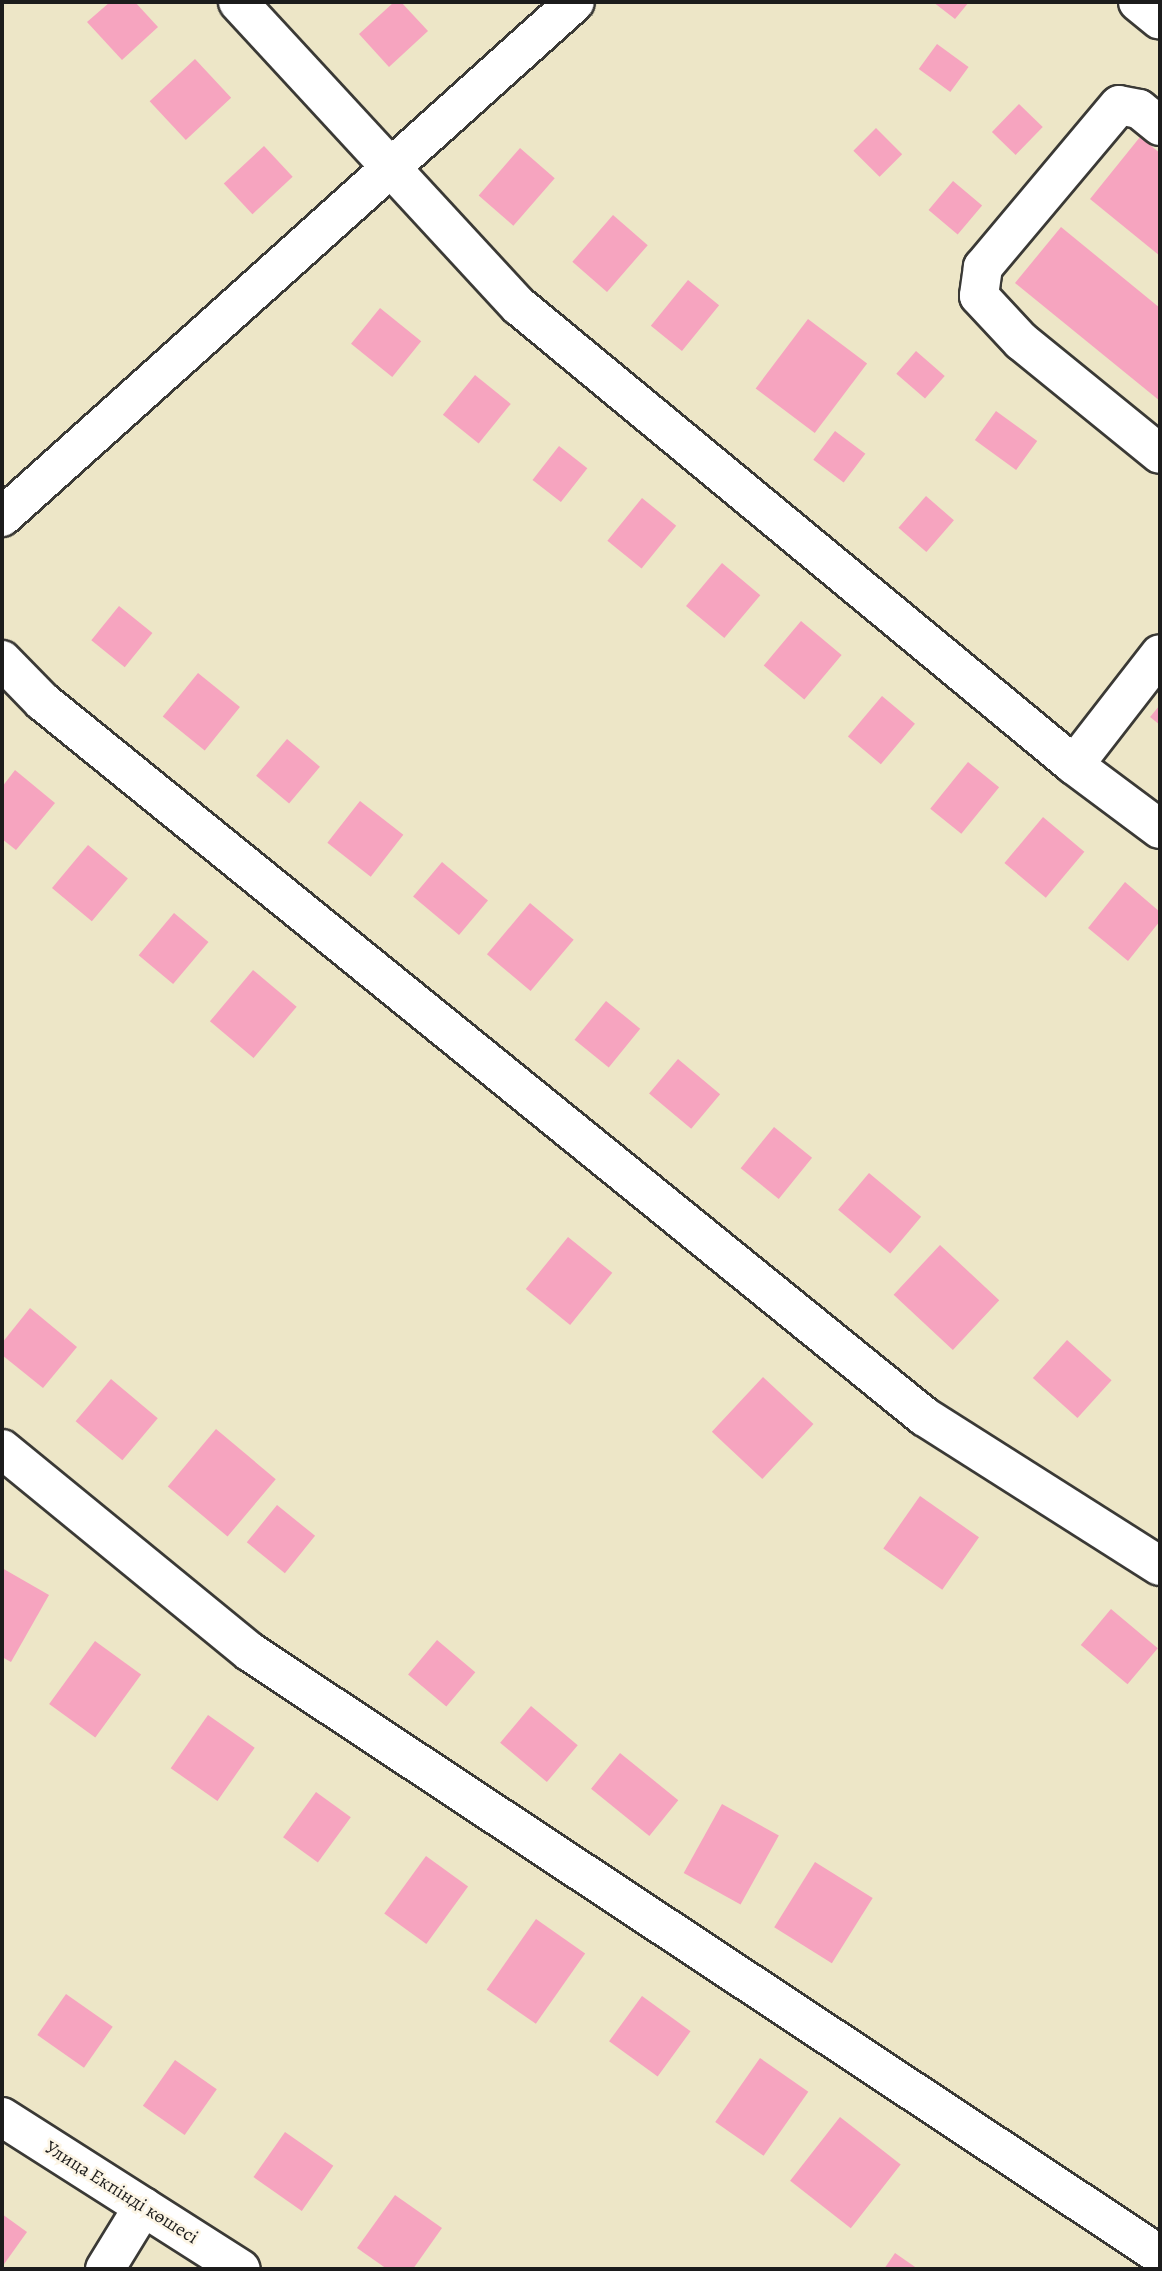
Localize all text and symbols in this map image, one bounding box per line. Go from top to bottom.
street label: Улица Екпінді көшесі [40,2137,202,2249]

